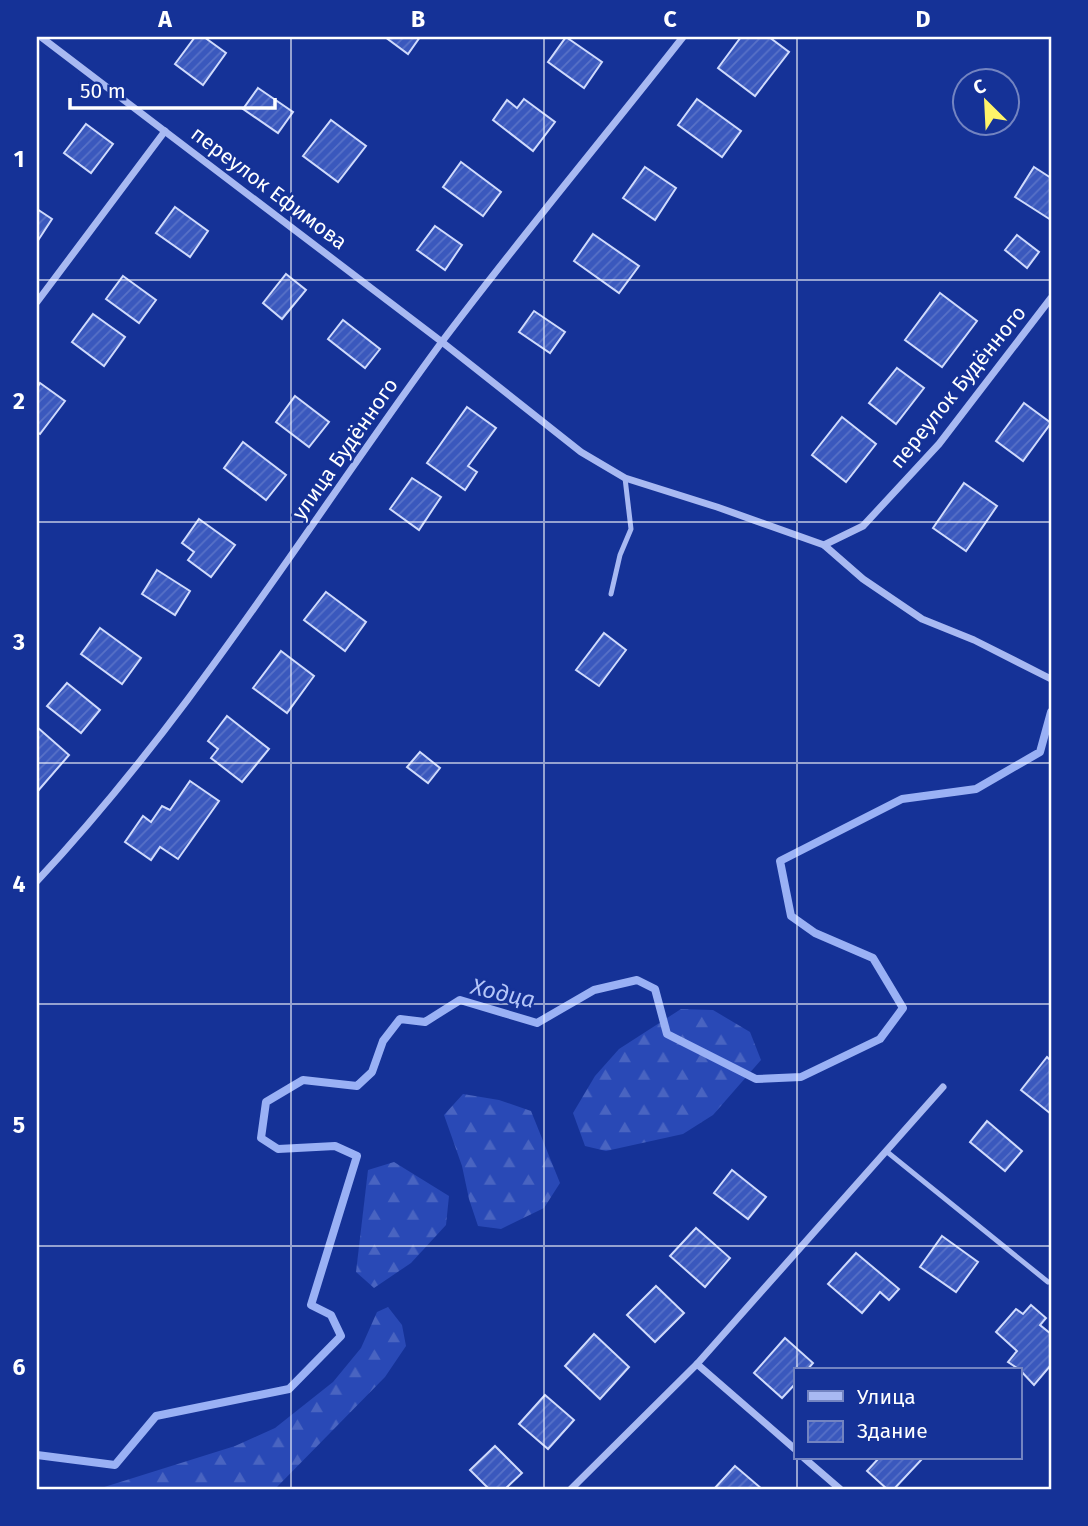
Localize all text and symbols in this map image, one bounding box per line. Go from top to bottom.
text: A [157,5,172,33]
text: B [411,5,425,33]
text: C [663,5,677,33]
text: D [916,5,931,33]
scale bar [70,66,275,110]
north arrow [951,66,1021,136]
text: С [970,74,989,100]
text: 50 m [80,78,126,104]
street label: переулок Ефимова [186,121,352,255]
text: 1 [14,145,24,173]
street label: переулок Будённого [884,300,1032,474]
street label: улица Будённого [286,373,404,525]
text: 2 [13,387,25,415]
text: 3 [12,628,25,656]
text: 4 [13,870,26,898]
water label: Ходца [467,972,538,1014]
text: 5 [13,1111,25,1139]
text: 6 [13,1353,26,1381]
legend [794,1368,1021,1460]
text: Улица [857,1384,916,1410]
text: Здание [857,1418,928,1444]

